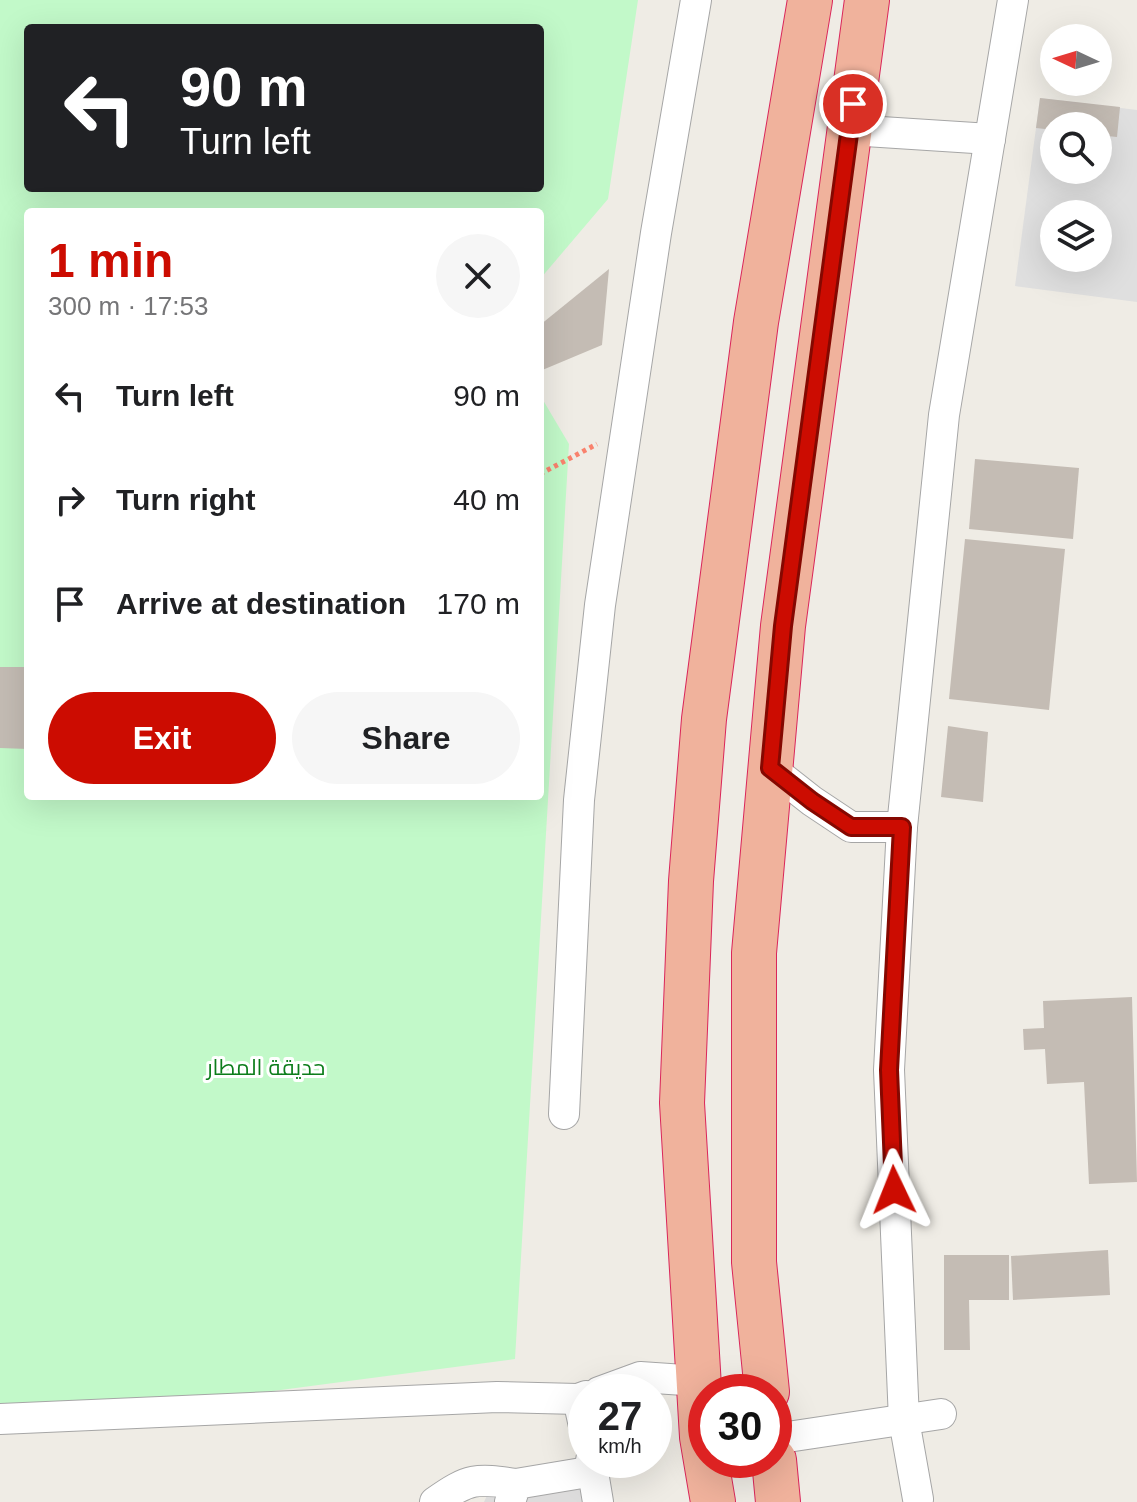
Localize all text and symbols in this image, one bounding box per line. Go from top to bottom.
north arrow [1040,24,1112,96]
map controls [1040,24,1112,272]
text: 90 m [180,55,308,118]
icon: left [48,56,152,160]
pin [819,70,887,138]
icon: arrive [831,82,875,126]
button: search [1040,112,1112,184]
text: Turn left [180,121,311,162]
button: layers [1040,200,1112,272]
text: 1 min [48,234,173,287]
button: close [436,234,520,318]
text: 300 m · 17:53 [48,291,208,321]
icon: left [48,374,92,418]
text: Turn left [116,379,234,412]
text: 90 m [453,379,520,412]
icon: right [48,478,92,522]
text: Turn right [116,483,255,516]
text: 40 m [453,483,520,516]
icon: arrive [48,582,92,626]
text: Arrive at destination [116,587,406,620]
text: 170 m [437,587,520,620]
button: Exit [48,692,276,784]
button: Share [292,692,520,784]
park label: حديقة المطار [205,1055,325,1080]
position arrow [852,1148,936,1232]
speed limit sign: 30 [688,1374,792,1478]
text: 27 [598,1394,642,1438]
text: km/h [598,1435,642,1457]

